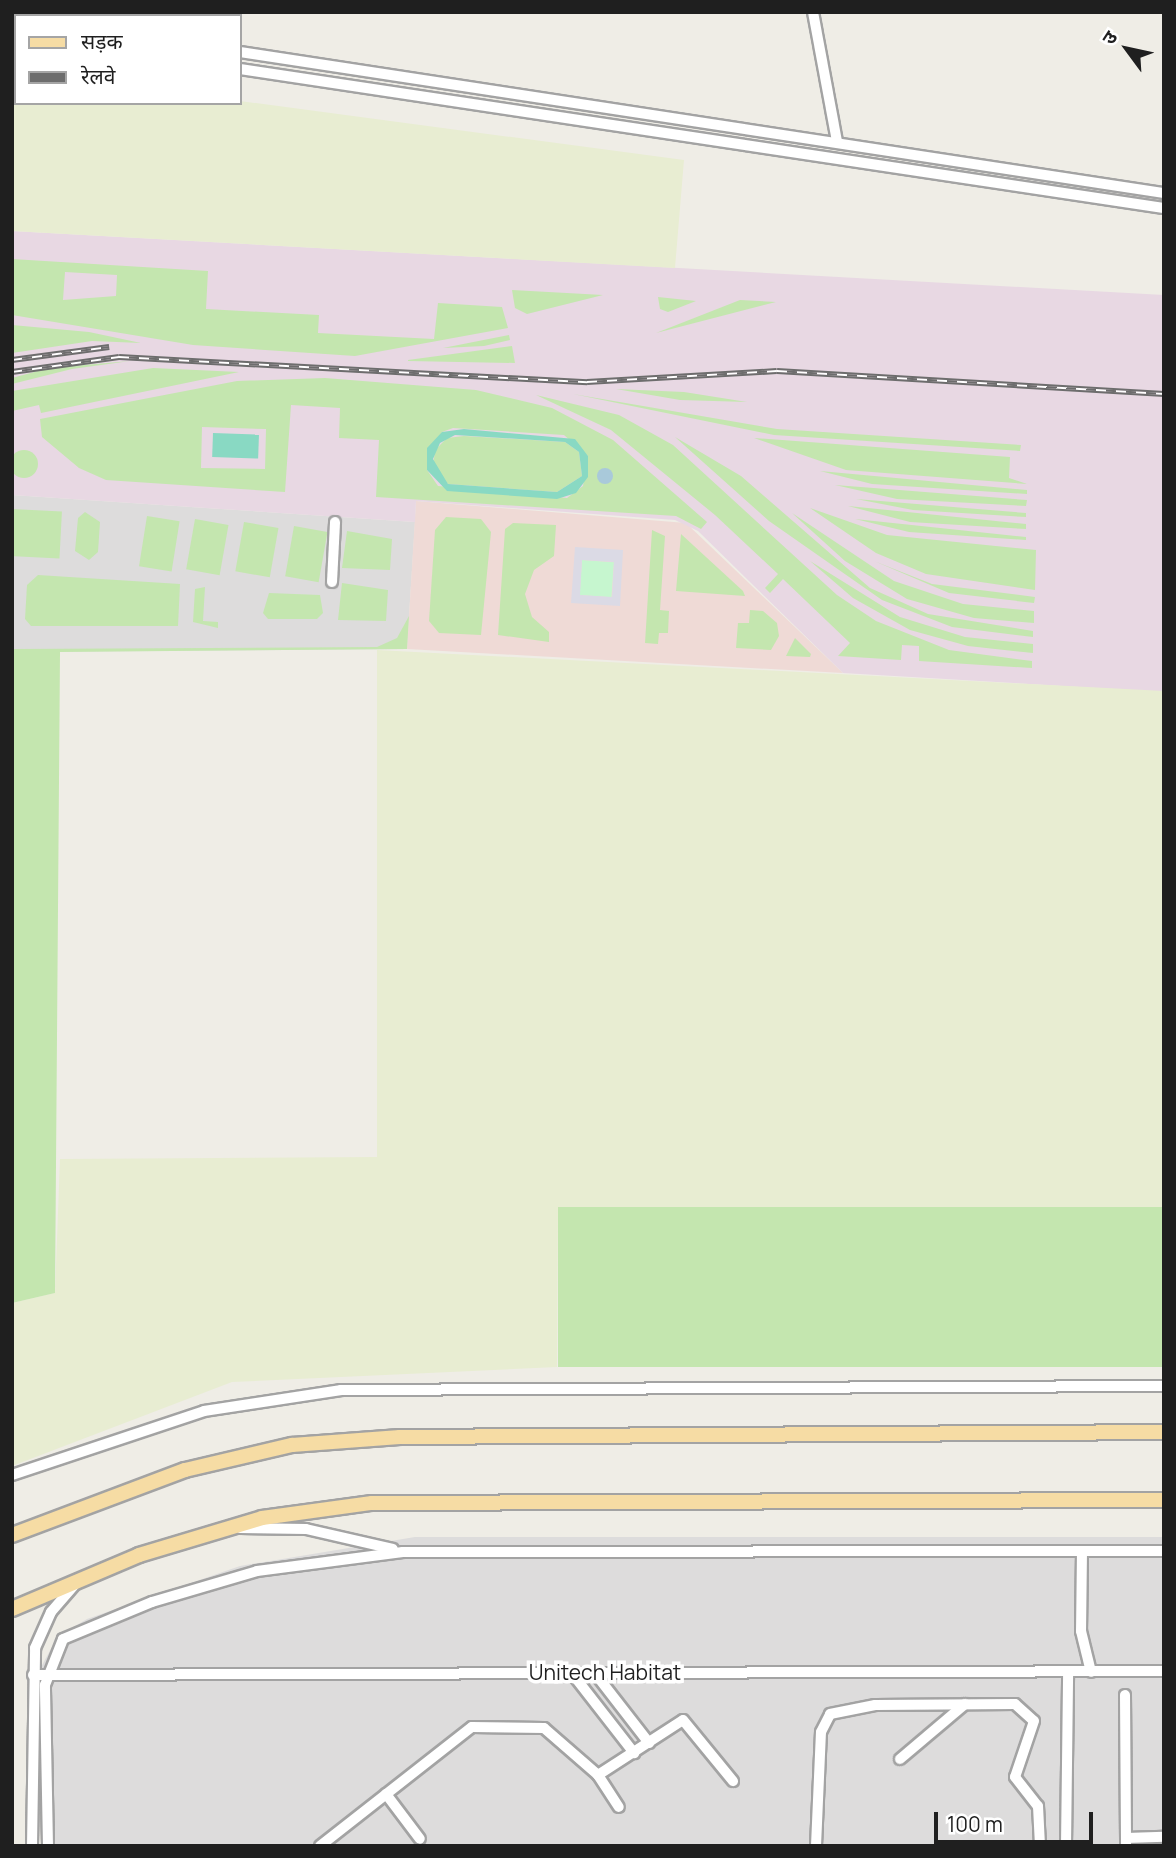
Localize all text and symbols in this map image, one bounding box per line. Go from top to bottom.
legend [14,14,242,105]
north arrow [1092,14,1162,84]
text: उ [1095,26,1123,49]
text: सड़क [81,27,123,55]
text: रेलवे [81,62,116,90]
street label: Unitech Habitat [529,1659,681,1685]
scale bar [938,1798,1097,1842]
text: 100 m [947,1810,1003,1838]

